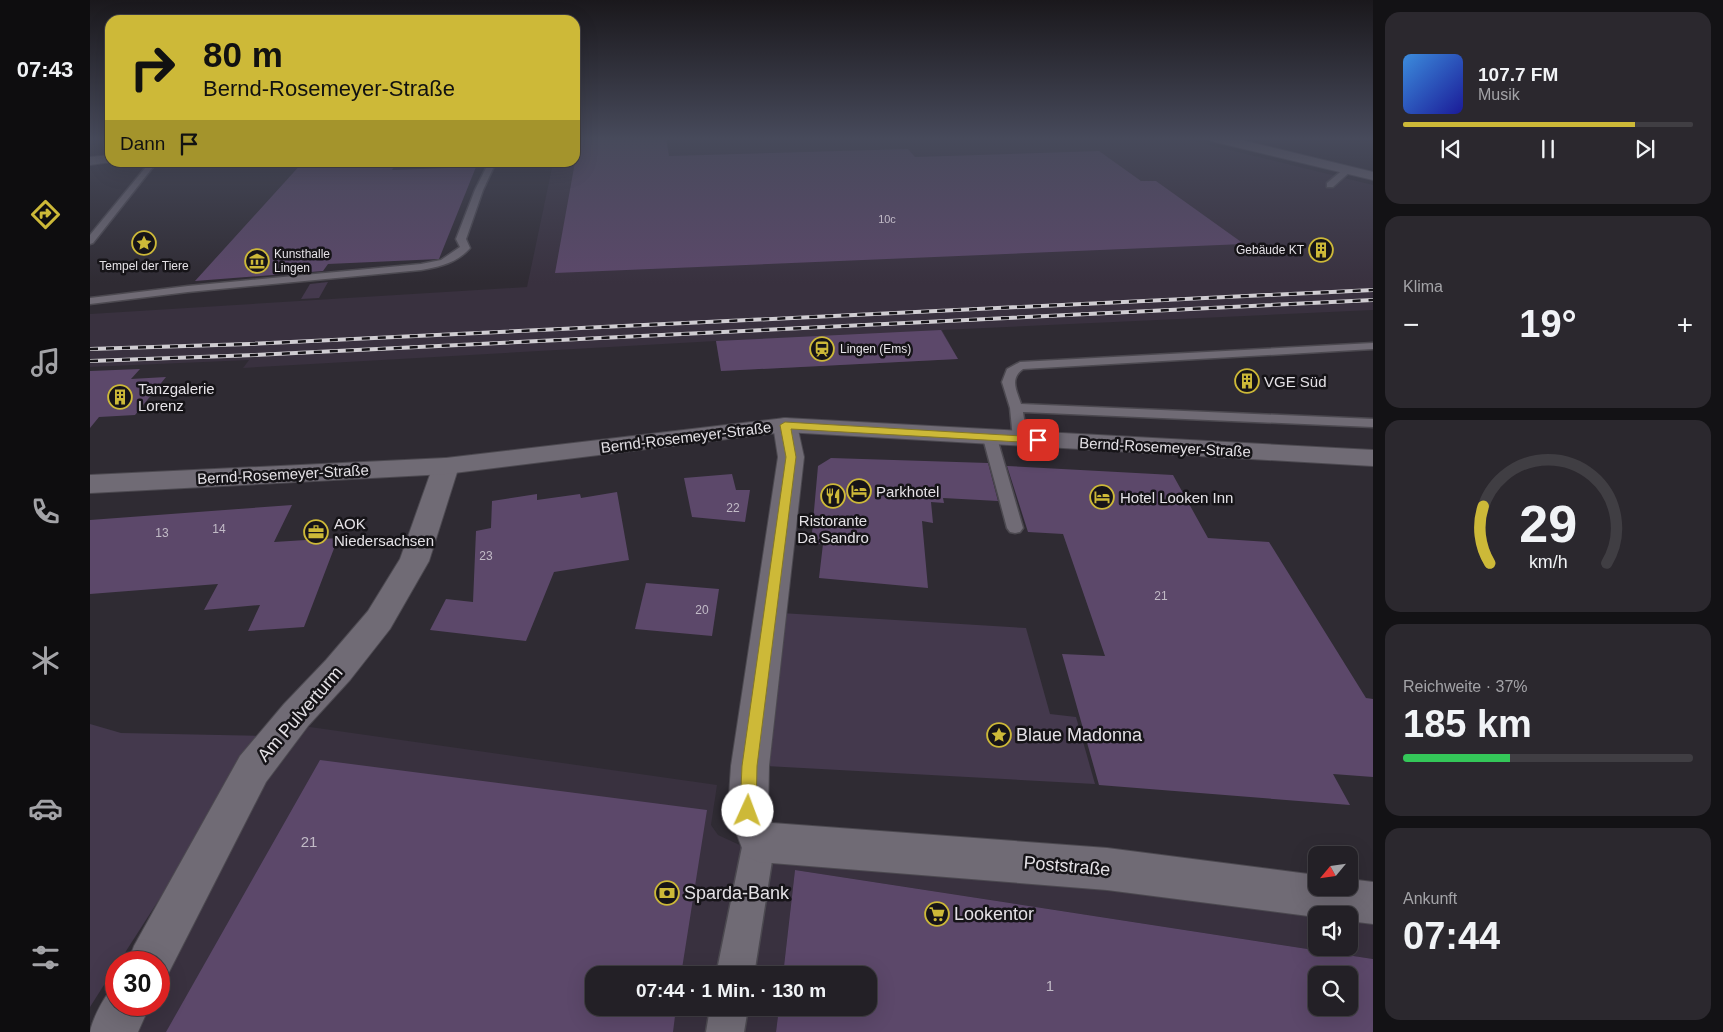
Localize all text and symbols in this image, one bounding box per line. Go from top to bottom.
icon: right [120,35,185,100]
text: 80 m [203,35,283,74]
text: 07:43 [17,57,73,82]
text: 107.7 FM [1478,64,1558,85]
text: Bernd-Rosemeyer-Straße [203,76,455,101]
text: Musik [1478,86,1520,103]
icon: arrive [175,130,203,158]
text: Dann [120,133,165,154]
icon: previous [1437,135,1465,163]
icon: pause [1534,135,1562,163]
icon: next [1631,135,1659,163]
icon: directions [28,197,63,232]
house number: 10c [878,213,896,225]
place icon: Tempel der Tiere [131,230,157,256]
building icon: Gebäude KT [1308,237,1334,263]
place label: Gebäude KT [1236,243,1305,257]
place label: Kunsthalle Lingen [274,247,330,275]
museum icon: Kunsthalle Lingen [244,248,270,274]
place label: Tempel der Tiere [99,259,189,273]
text: Klima [1403,278,1443,295]
text: 19° [1519,303,1577,345]
text: − [1403,309,1419,340]
text: + [1677,309,1693,340]
station icon: Lingen (Ems) [809,336,835,362]
place label: Lingen (Ems) [840,342,911,356]
icon: music [28,345,63,380]
building icon: VGE Süd [1234,368,1260,394]
place label: VGE Süd [1264,373,1327,390]
place label: Tanzgalerie Lorenz [138,380,215,414]
building icon: Tanzgalerie Lorenz [107,384,133,410]
street label: Bernd-Rosemeyer-Straße [600,418,772,456]
pin [1017,419,1059,461]
icon: arrive [1024,426,1052,454]
street label: Bernd-Rosemeyer-Straße [1079,434,1251,460]
street label: Bernd-Rosemeyer-Straße [197,461,369,487]
hotel icon: Parkhotel [846,478,872,504]
restaurant icon: Ristorante Da Sandro [820,483,846,509]
place label: Parkhotel [876,483,939,500]
hotel icon: Hotel Looken Inn [1089,484,1115,510]
place label: Hotel Looken Inn [1120,489,1233,506]
icon: phone [28,494,63,529]
text: 29 [1519,495,1577,553]
house number: 22 [726,501,740,515]
place label: Ristorante Da Sandro [797,512,869,546]
place label: AOK Niedersachsen [334,515,434,549]
office icon: AOK Niedersachsen [303,519,329,545]
house number: 14 [212,522,226,536]
house number: 13 [155,526,169,540]
house number: 23 [479,549,493,563]
text: km/h [1529,552,1567,572]
house number: 21 [1154,589,1168,603]
house number: 20 [695,603,709,617]
icon: climate [28,643,63,678]
street label: Am Pulverturm [253,663,347,765]
text: Reichweite · 37% [1403,678,1528,695]
text: 185 km [1403,703,1532,745]
place icon: Blaue Madonna [986,722,1012,748]
place label: Blaue Madonna [1016,725,1143,745]
position arrow [721,784,773,836]
icon: car [28,791,63,826]
house number: 21 [301,833,317,850]
north arrow [1308,846,1358,896]
map controls [1308,846,1358,1016]
street label: Poststraße [1023,852,1111,880]
bank icon: Sparda-Bank [654,880,680,906]
place label: Sparda-Bank [684,883,790,903]
text: Ankunft [1403,890,1457,907]
supermarket icon: Lookentor [924,901,950,927]
place label: Lookentor [954,904,1034,924]
button: sound [1308,906,1358,956]
text: 07:44 [1403,915,1500,957]
icon: filters [28,940,63,975]
speed limit sign: 30 [105,951,170,1016]
button: search [1308,966,1358,1016]
house number: 1 [1046,977,1054,994]
text: 07:44 · 1 Min. · 130 m [636,980,826,1001]

